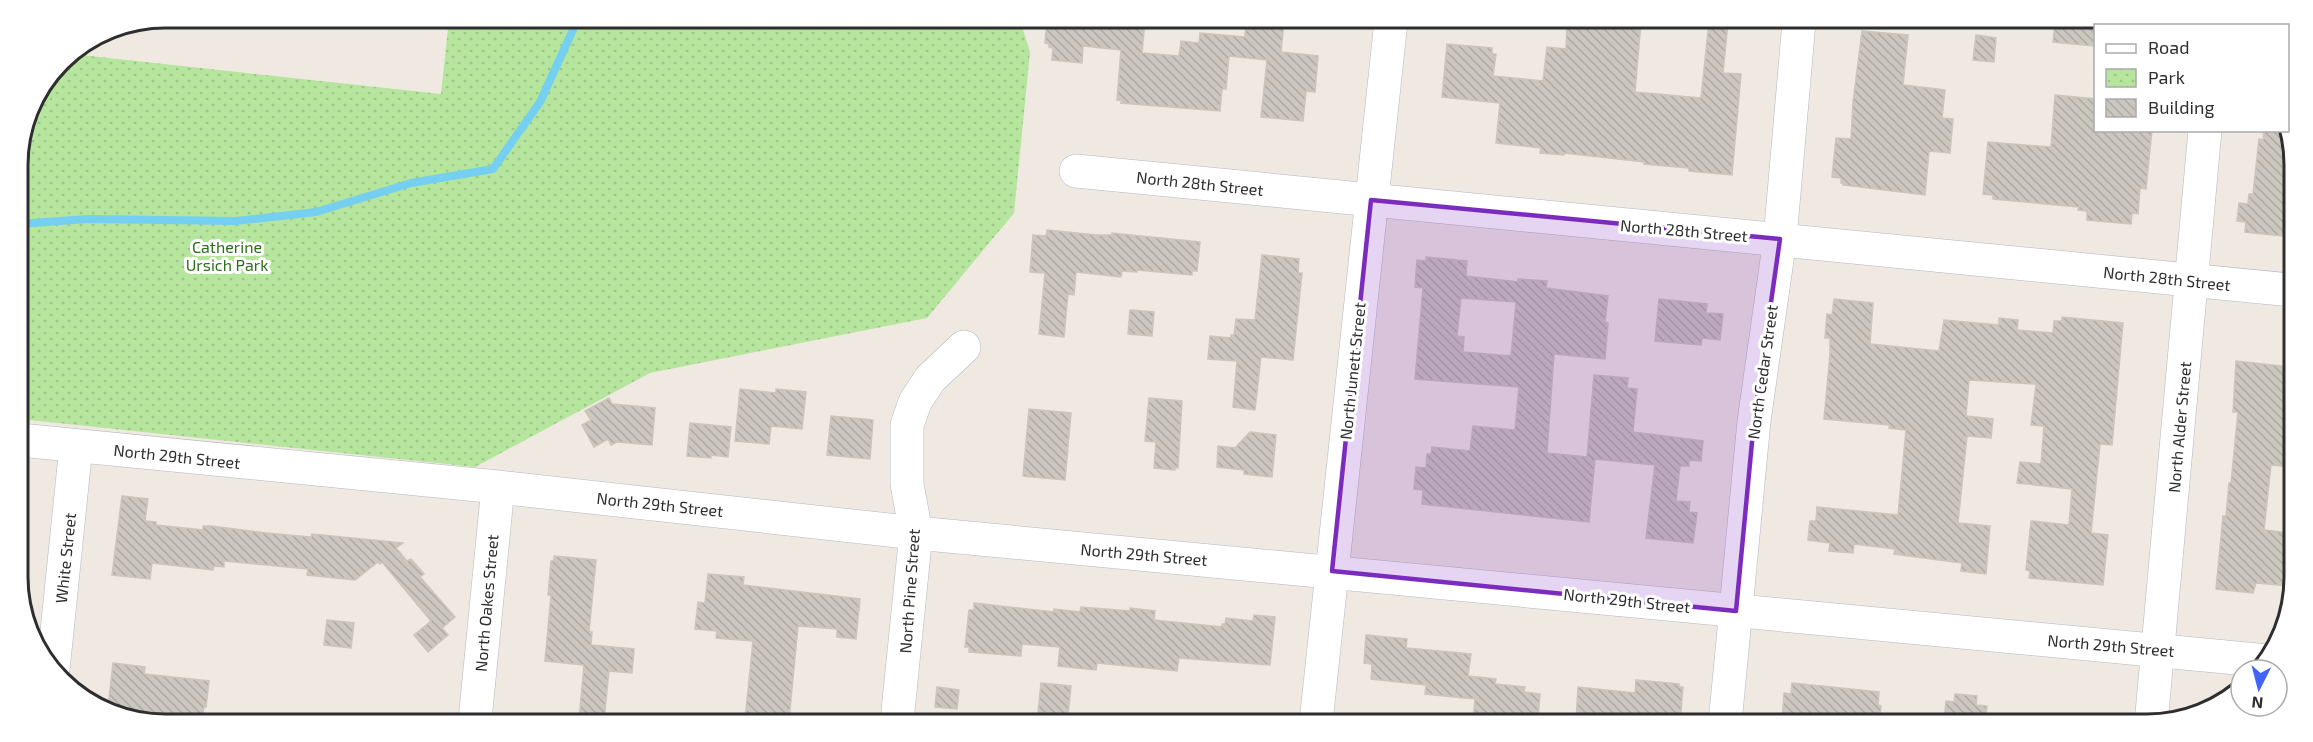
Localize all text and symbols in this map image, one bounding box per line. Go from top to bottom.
legend [2094,24,2289,132]
text: Road [2148,36,2189,58]
text: Park [2148,66,2185,88]
text: Building [2148,96,2215,118]
street label: North 28th Street [1135,167,1265,199]
street label: North 28th Street [1619,215,1749,245]
park label: Catherine Ursich Park [186,237,268,274]
street label: North 28th Street [2102,262,2232,294]
street label: North Junett Street [1335,301,1369,441]
street label: North Cedar Street [1743,304,1781,440]
street label: North Alder Street [2164,360,2194,494]
street label: North 29th Street [113,440,241,472]
street label: North 29th Street [596,488,724,520]
street label: White Street [51,512,79,604]
street label: North Pine Street [895,528,923,654]
street label: North Oakes Street [471,533,501,673]
street label: North 29th Street [1080,539,1208,569]
street label: North 29th Street [1563,584,1691,616]
street label: North 29th Street [2047,630,2175,660]
north arrow [2229,658,2289,718]
text: N [2251,693,2264,713]

